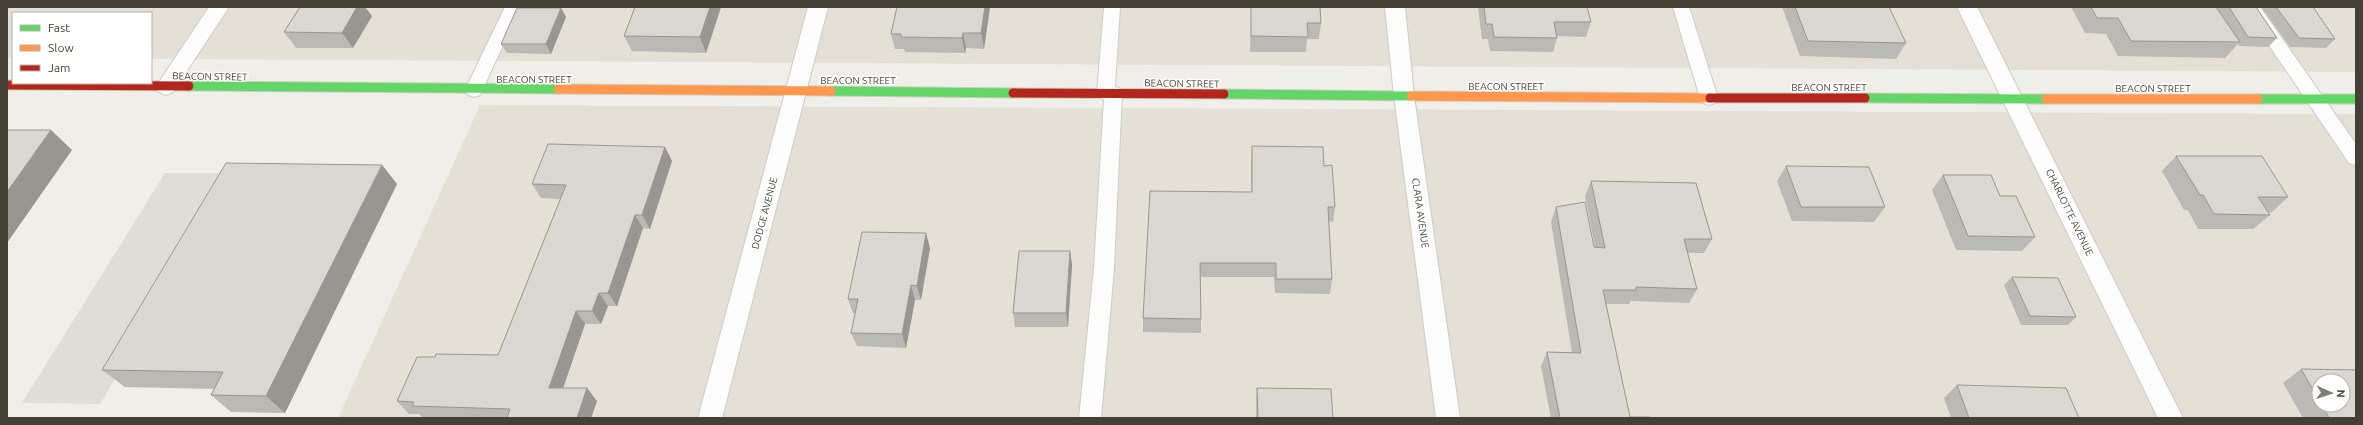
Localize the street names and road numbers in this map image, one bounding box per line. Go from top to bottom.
street label: BEACON STREET [172,70,248,83]
street label: BEACON STREET [496,74,572,85]
street label: BEACON STREET [820,75,896,86]
street label: BEACON STREET [1144,77,1220,90]
street label: BEACON STREET [1468,81,1544,92]
street label: BEACON STREET [1791,82,1867,93]
street label: BEACON STREET [2115,83,2191,94]
street label: CHARLOTTE AVENUE [2044,167,2095,258]
street label: DODGE AVENUE [750,176,779,250]
street label: CLARA AVENUE [1410,177,1431,249]

